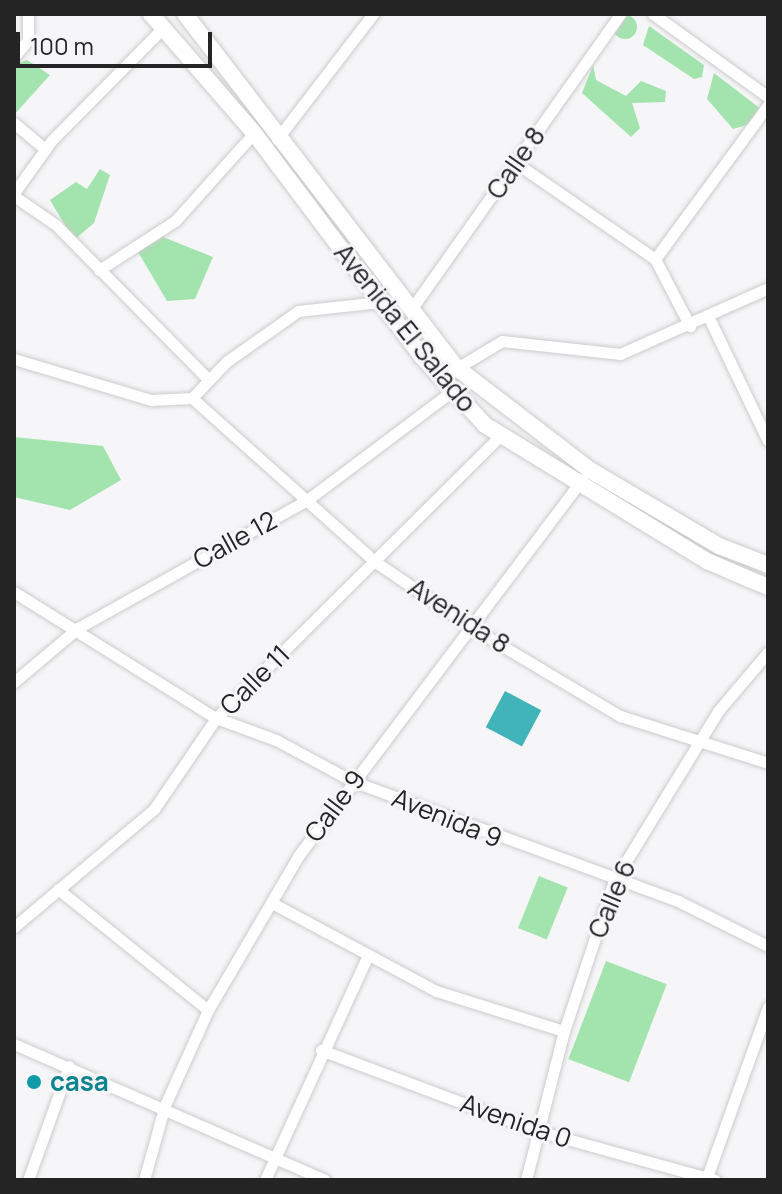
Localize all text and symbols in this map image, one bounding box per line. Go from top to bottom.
scale bar [20,16,216,66]
text: 100 m [30,29,94,62]
street label: Calle 8 [480,121,552,205]
street label: Avenida El Salado [328,238,482,418]
street label: Calle 12 [188,504,282,576]
street label: Avenida 8 [402,572,516,660]
street label: Calle 11 [214,639,296,721]
street label: Calle 9 [298,764,372,848]
street label: Avenida 9 [388,782,506,854]
street label: Calle 6 [582,855,642,943]
place label: casa [50,1066,109,1098]
marker: casa [25,1073,43,1091]
street label: Avenida 0 [456,1087,576,1155]

